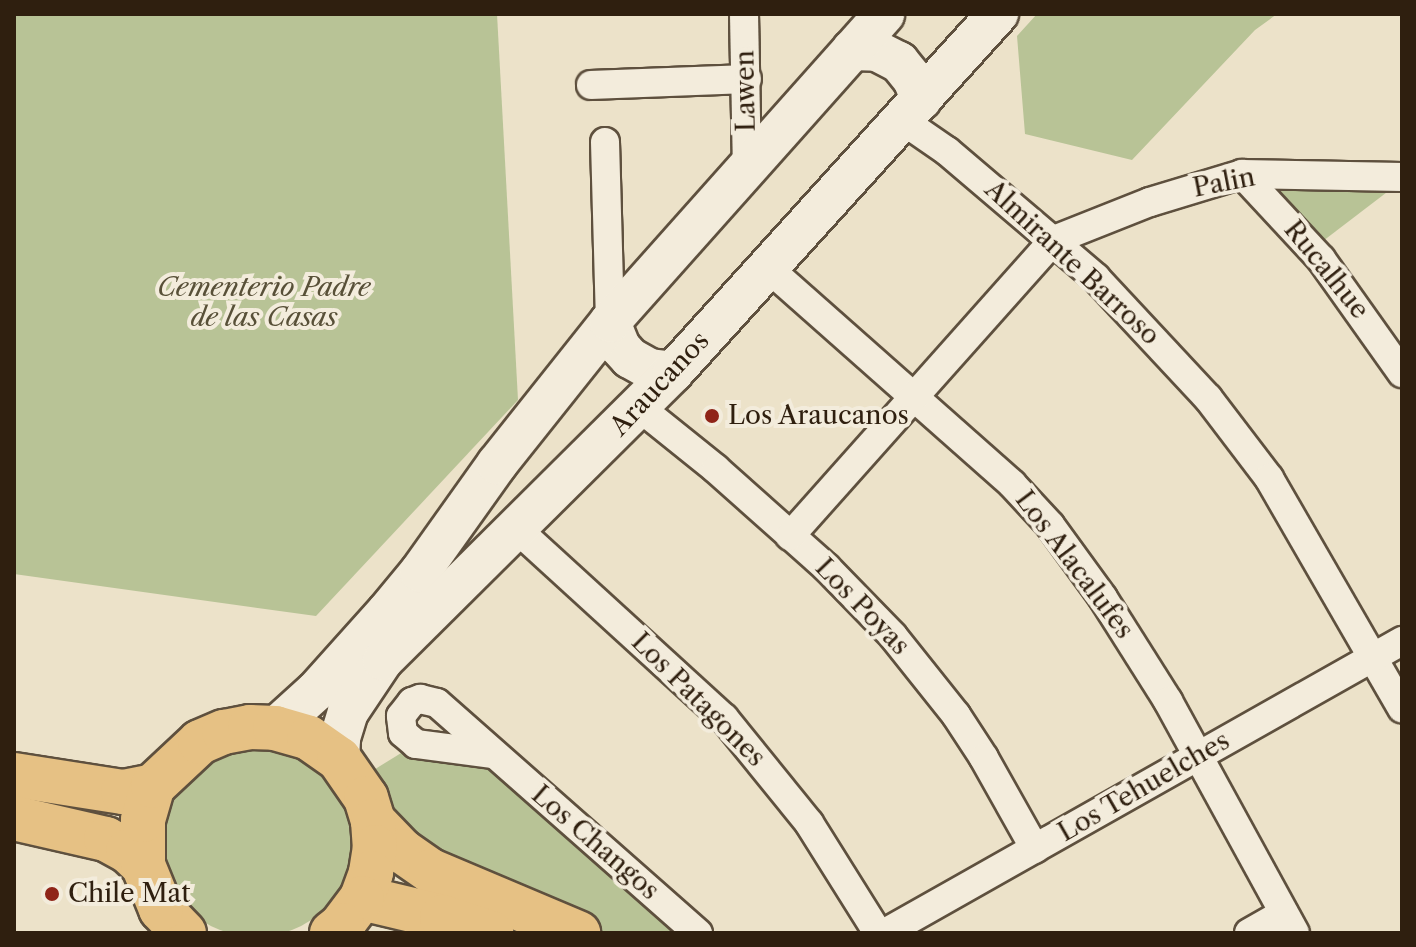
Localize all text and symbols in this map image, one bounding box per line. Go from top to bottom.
street label: Lawen [730,50,762,132]
street label: Palin [1190,162,1258,204]
street label: Almirante Barroso [978,174,1166,352]
street label: Rucalhue [1277,215,1375,325]
park label: Cementerio Padre de las Casas [157,272,371,334]
street label: Araucanos [604,326,716,442]
place label: Los Araucanos [728,400,910,432]
marker: Los Araucanos [703,407,721,425]
street label: Los Alacalufes [1008,485,1140,645]
street label: Los Poyas [808,552,916,662]
street label: Los Patagones [625,627,771,773]
street label: Los Tehuelches [1053,725,1235,849]
street label: Los Changos [525,779,665,907]
place label: Chile Mat [68,878,190,910]
marker: Chile Mat [43,885,61,903]

